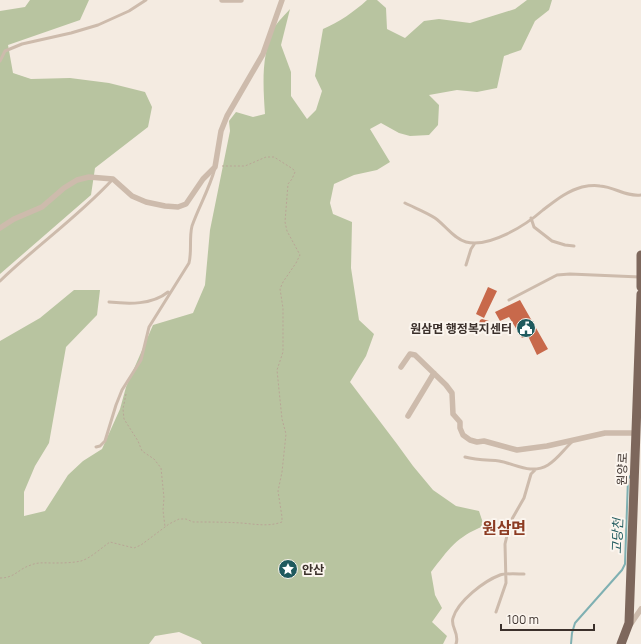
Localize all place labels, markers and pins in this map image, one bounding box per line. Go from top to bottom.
public building icon: 원삼면 행정복지센터 [515,317,537,339]
place label: 원삼면 행정복지센터 [410,320,512,337]
place icon: 안산 [277,558,299,580]
place label: 안산 [302,561,324,578]

